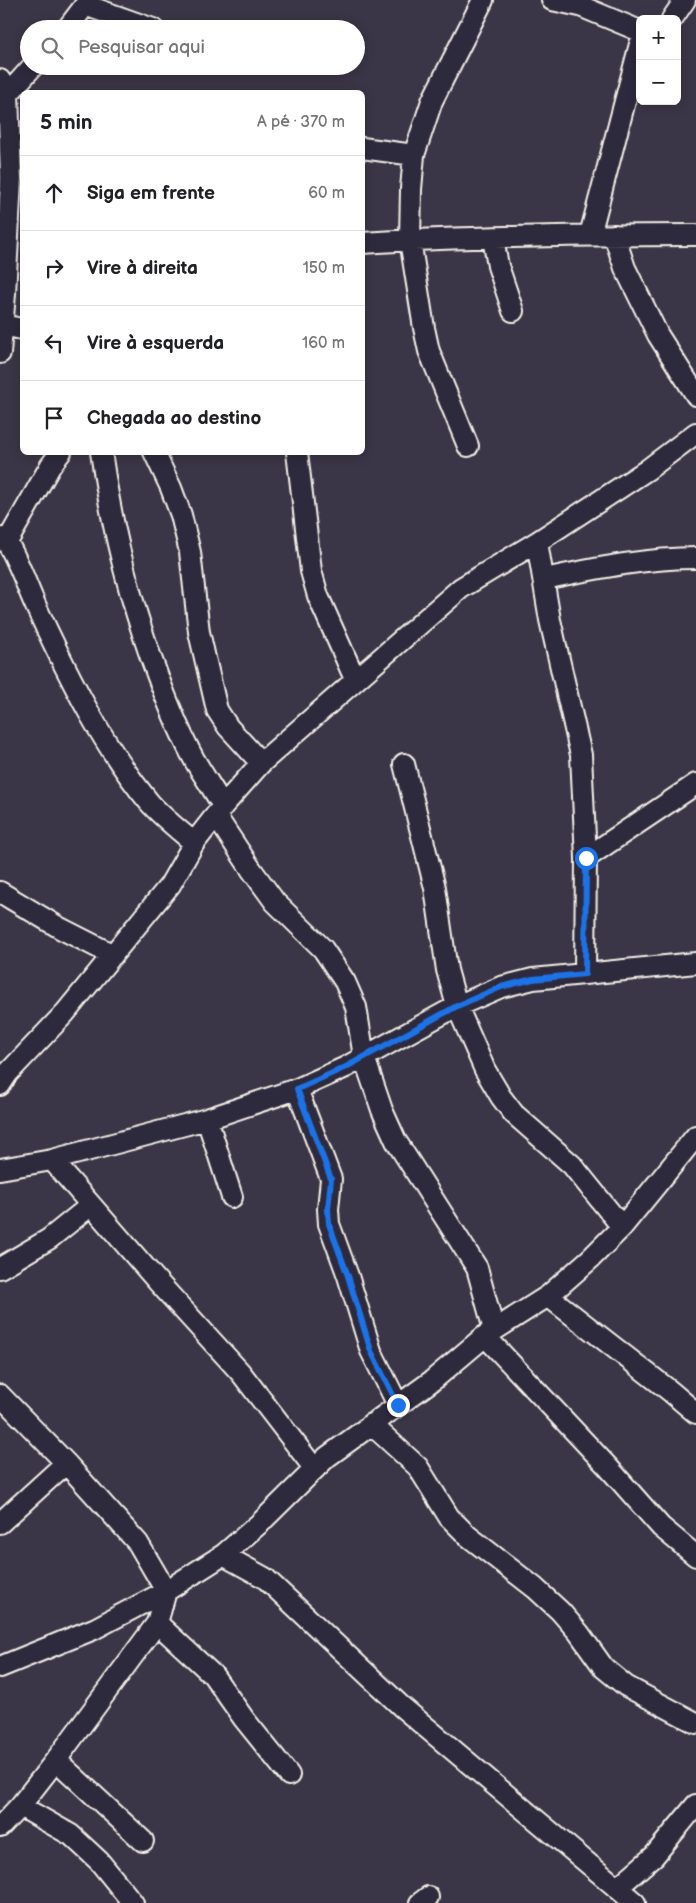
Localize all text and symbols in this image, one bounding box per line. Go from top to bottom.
map controls [636,15,681,105]
button: + [636,15,681,60]
search box [20,20,365,75]
icon: search [38,34,66,62]
text: Pesquisar aqui [78,36,205,59]
button: − [636,60,681,105]
text: 5 min [40,110,93,135]
text: A pé · 370 m [257,113,345,132]
icon: ahead [40,179,68,207]
text: Siga em frente [87,182,215,205]
text: 60 m [308,184,345,203]
icon: right [40,254,68,282]
text: Vire à direita [87,257,198,280]
text: 150 m [303,259,345,278]
icon: left [40,329,68,357]
text: Vire à esquerda [87,332,224,355]
text: 160 m [302,334,345,353]
icon: arrive [40,404,68,432]
text: Chegada ao destino [87,407,261,430]
route start [575,847,598,870]
route end [387,1394,410,1417]

